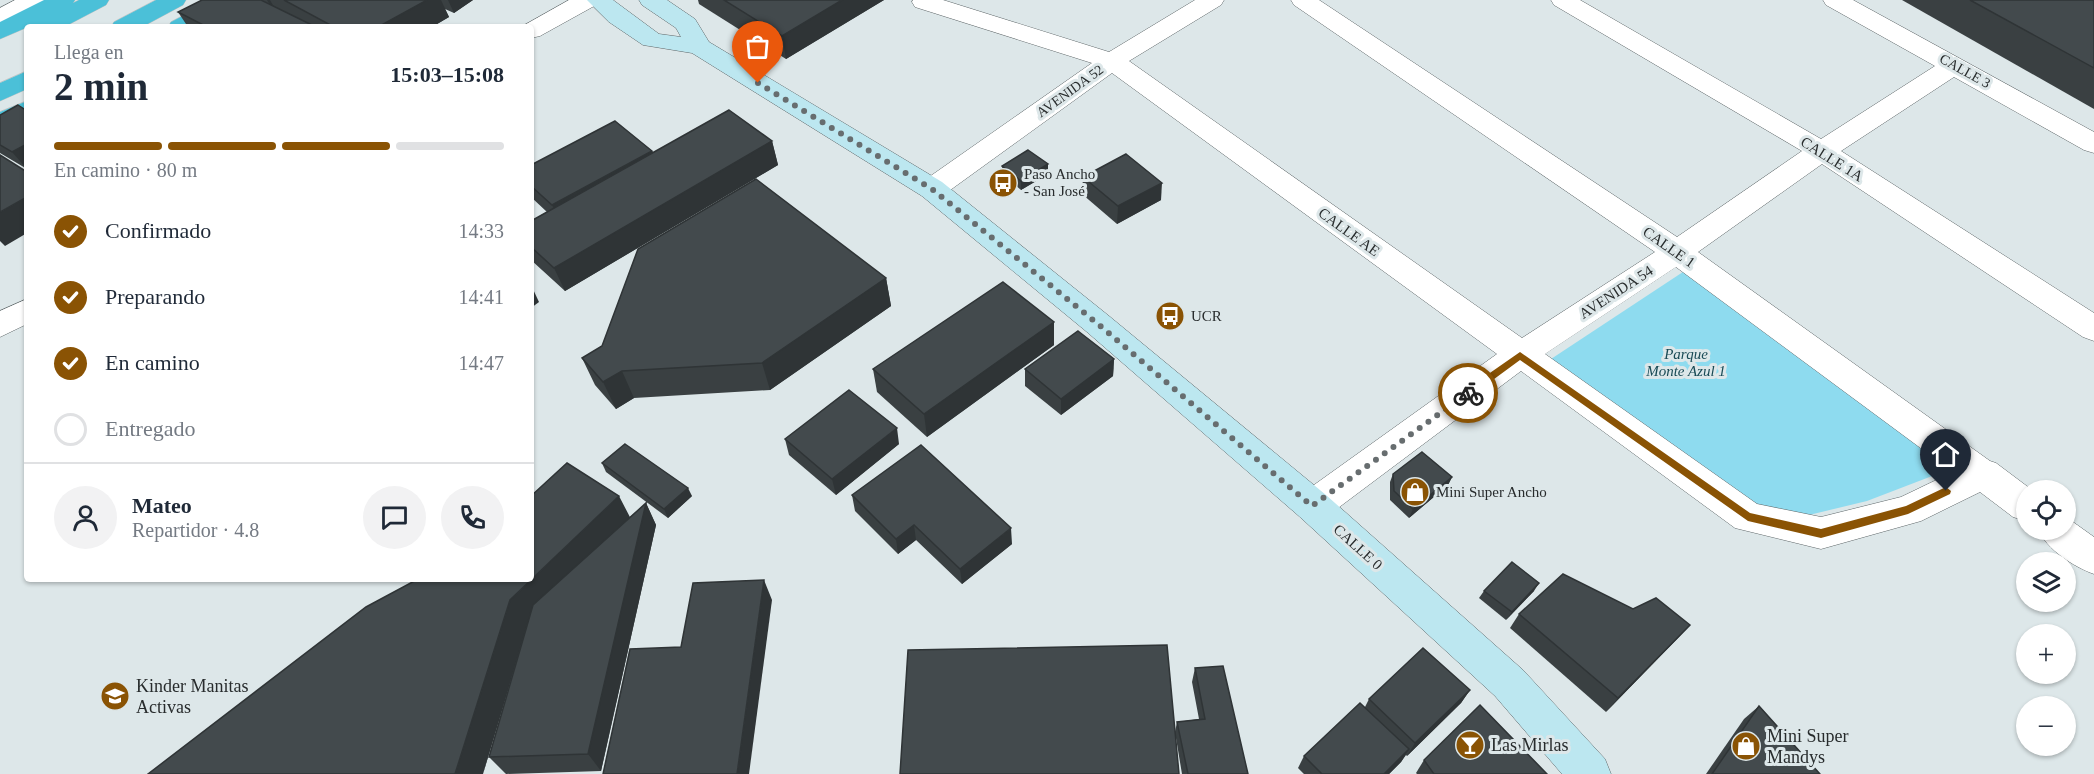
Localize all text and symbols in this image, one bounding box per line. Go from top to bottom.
pin [732,21,783,83]
icon: bag [741,30,774,63]
text: Llega en [54,41,123,63]
street label: CALLE 3 [1937,51,1993,91]
text: 15:03–15:08 [390,62,504,87]
street label: AVENIDA 52 [1034,62,1106,120]
text: 2 min [54,65,148,108]
street label: CALLE 1A [1798,134,1866,185]
text: En camino · 80 m [54,159,197,181]
place label: Paso Ancho - San José [1024,166,1095,199]
bus stop icon: Paso Ancho - San José [987,167,1019,199]
street label: CALLE AE [1315,205,1383,259]
icon: check [54,215,87,248]
text: Confirmado [105,218,211,243]
text: 14:33 [458,220,504,242]
street label: CALLE 1 [1640,223,1698,271]
street label: AVENIDA 54 [1576,262,1656,322]
icon: check [54,281,87,314]
text: Preparando [105,284,205,309]
text: 14:41 [458,286,504,308]
bus stop icon: UCR [1154,300,1186,332]
place label: UCR [1191,308,1222,324]
park label: Parque Monte Azul 1 [1645,346,1726,379]
icon: check [54,347,87,380]
text: En camino [105,350,200,375]
text: 14:47 [458,352,504,374]
courier [1438,363,1498,423]
icon: bike [1452,377,1485,410]
text: Entregado [105,416,195,441]
pin [1920,429,1971,491]
icon: home [1929,438,1962,471]
shop icon: Mini Super Ancho [1399,476,1431,508]
map controls [2016,480,2076,756]
button: locate [2016,480,2076,540]
place label: Mini Super Ancho [1436,484,1547,500]
button: person [54,486,117,549]
button: chat [363,486,426,549]
button: phone [441,486,504,549]
text: Mateo [132,493,192,518]
text: Repartidor · 4.8 [132,519,259,541]
street label: CALLE 0 [1331,521,1385,573]
button: layers [2016,552,2076,612]
button: + [2016,624,2076,684]
place label: Kinder Manitas Activas [136,676,248,717]
school or university icon: Kinder Manitas Activas [99,680,131,712]
button: − [2016,696,2076,756]
place label: Mini Super Mandys [1767,726,1849,767]
bar icon: Las Mirlas [1454,729,1486,761]
shop icon: Mini Super Mandys [1730,730,1762,762]
place label: Las Mirlas [1491,735,1568,755]

